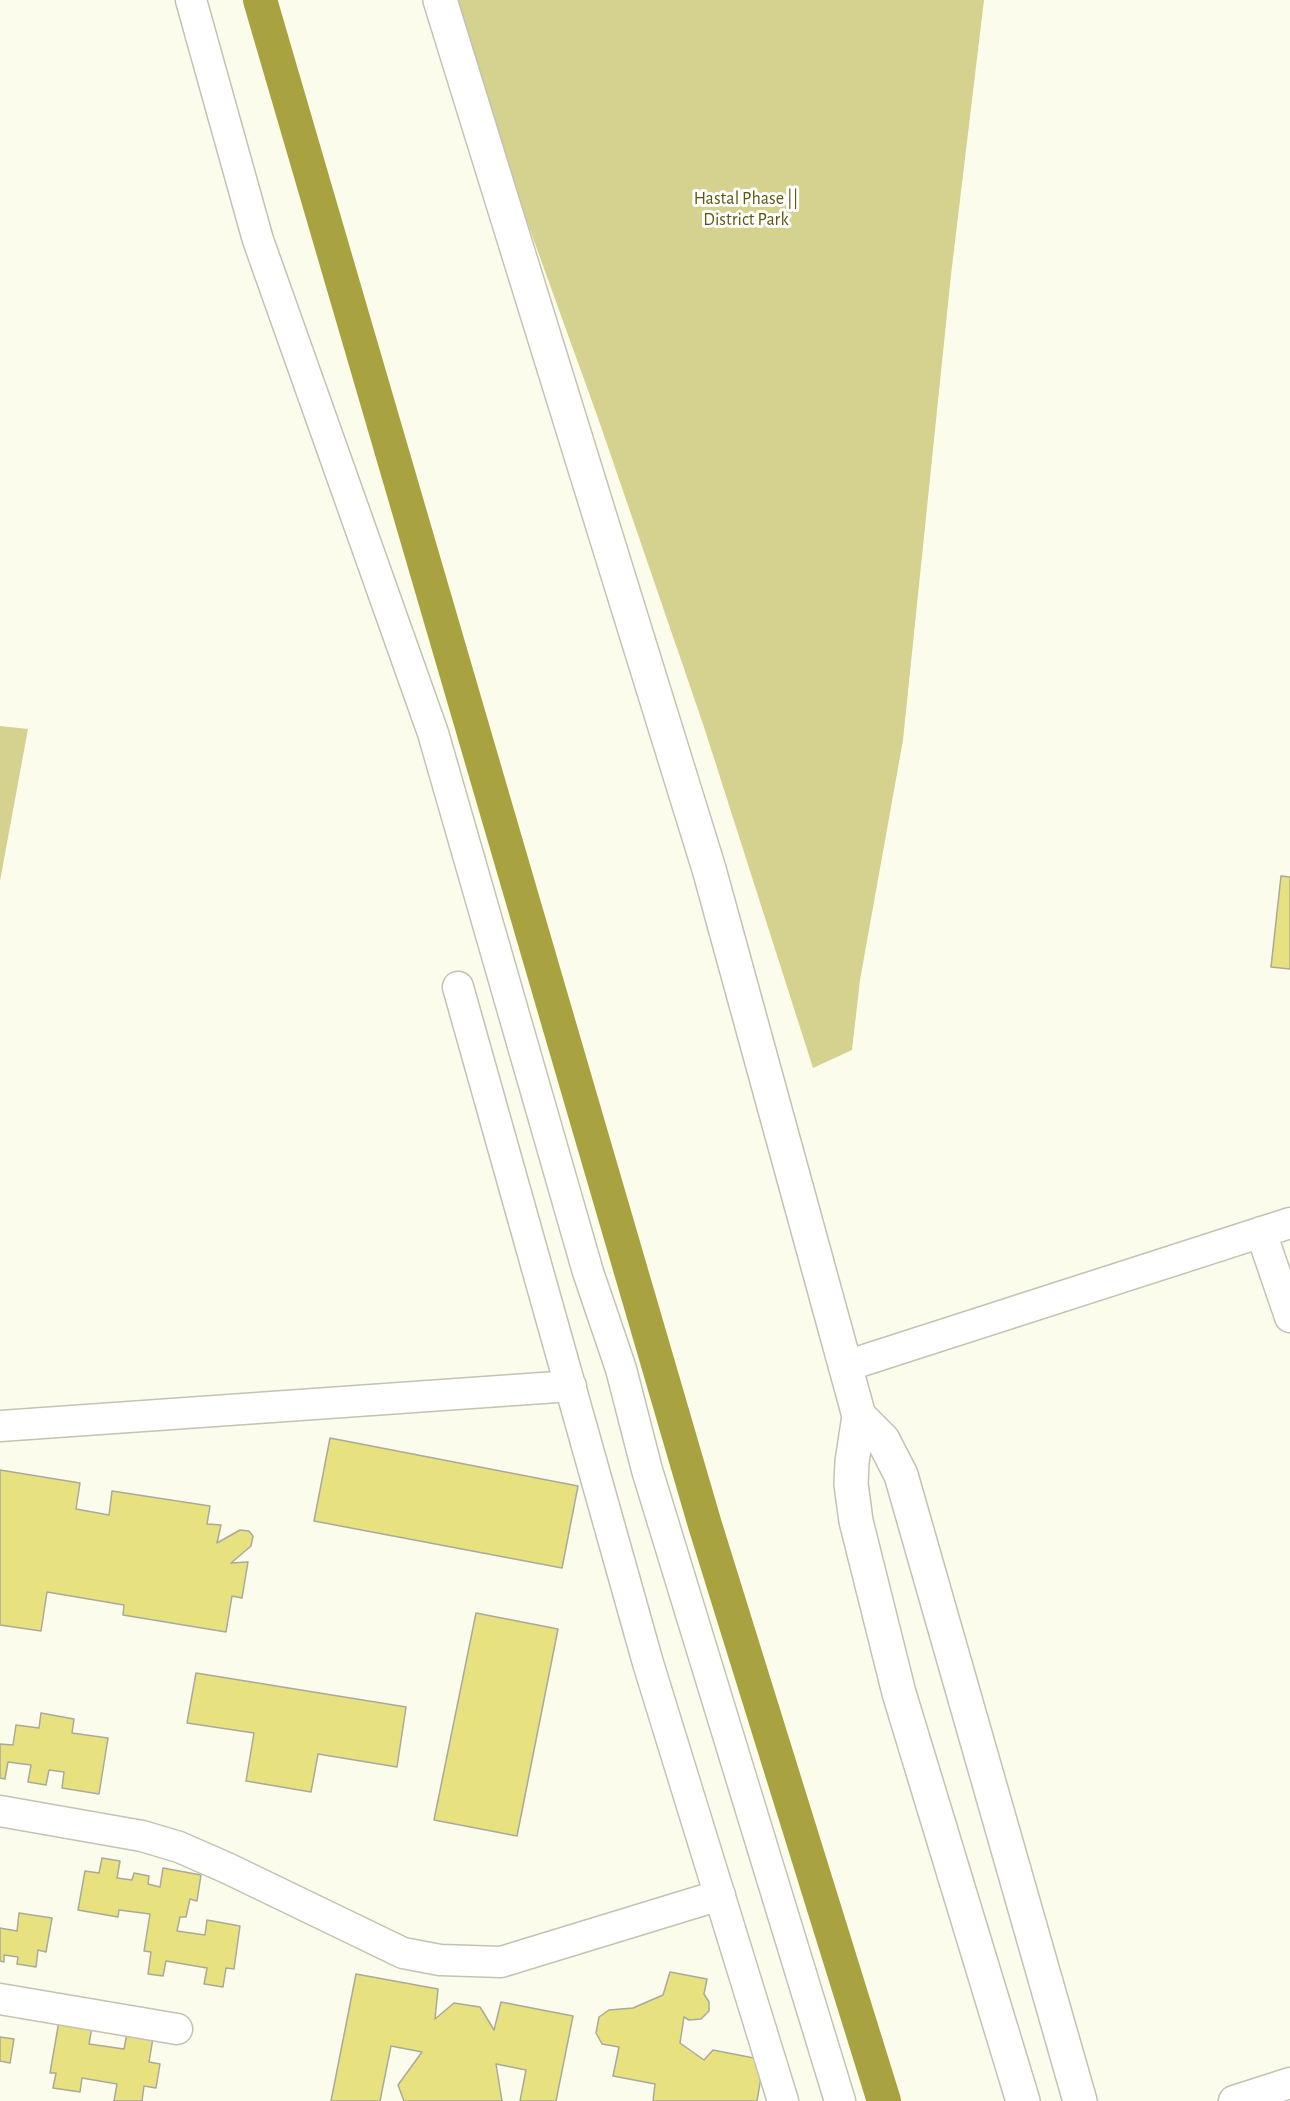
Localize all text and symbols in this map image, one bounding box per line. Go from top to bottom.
park label: Hastal Phase || District Park [694,188,798,230]

